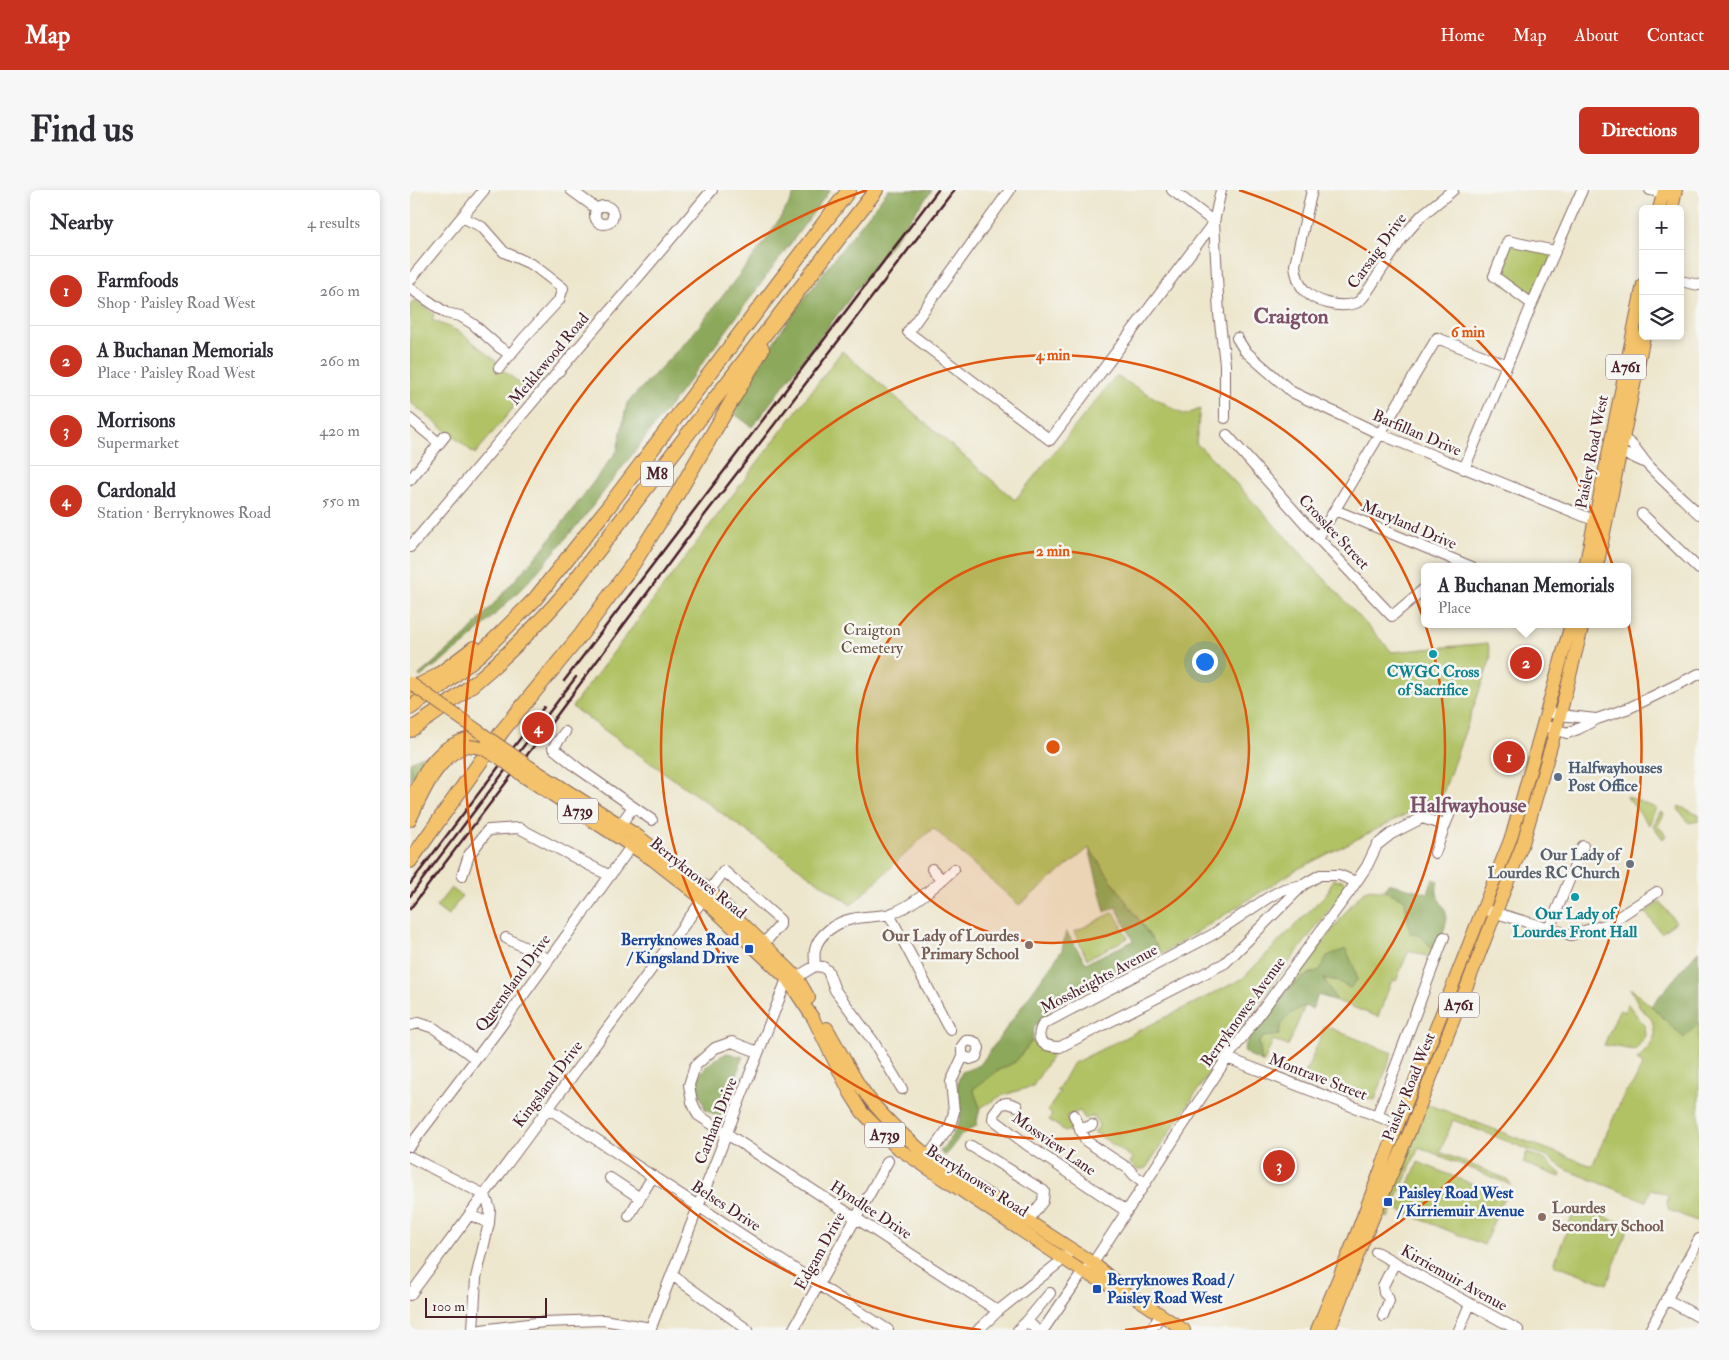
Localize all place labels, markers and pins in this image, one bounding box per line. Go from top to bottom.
pin: 2 [1510,644,1542,682]
marker: CWGC Cross of Sacrifice [1427,648,1439,660]
place label: CWGC Cross of Sacrifice [1387,662,1480,700]
pin: 4 [522,709,554,747]
centre of rings [1044,738,1062,756]
pin: 1 [1493,738,1525,776]
place label: Halfwayhouses Post Office [1568,758,1663,796]
marker: Halfwayhouses Post Office [1552,771,1564,783]
place label: Our Lady of Lourdes RC Church [1488,845,1623,883]
marker: Our Lady of Lourdes RC Church [1624,858,1636,870]
marker: Our Lady of Lourdes Front Hall [1569,891,1581,903]
place label: Our Lady of Lourdes Front Hall [1513,904,1638,942]
place label: Our Lady of Lourdes Primary School [882,926,1020,965]
place label: Berryknowes Road / Kingsland Drive [621,930,739,969]
marker: Our Lady of Lourdes Primary School [1023,939,1035,951]
marker: Berryknowes Road / Kingsland Drive [743,943,755,955]
pin: 3 [1263,1147,1295,1185]
place label: Paisley Road West / Kirriemuir Avenue [1396,1183,1525,1221]
marker: Paisley Road West / Kirriemuir Avenue [1382,1196,1394,1208]
place label: Lourdes Secondary School [1552,1198,1665,1237]
marker: Lourdes Secondary School [1536,1211,1548,1223]
place label: Berryknowes Road / Paisley Road West [1107,1270,1235,1309]
marker: Berryknowes Road / Paisley Road West [1091,1283,1103,1295]

